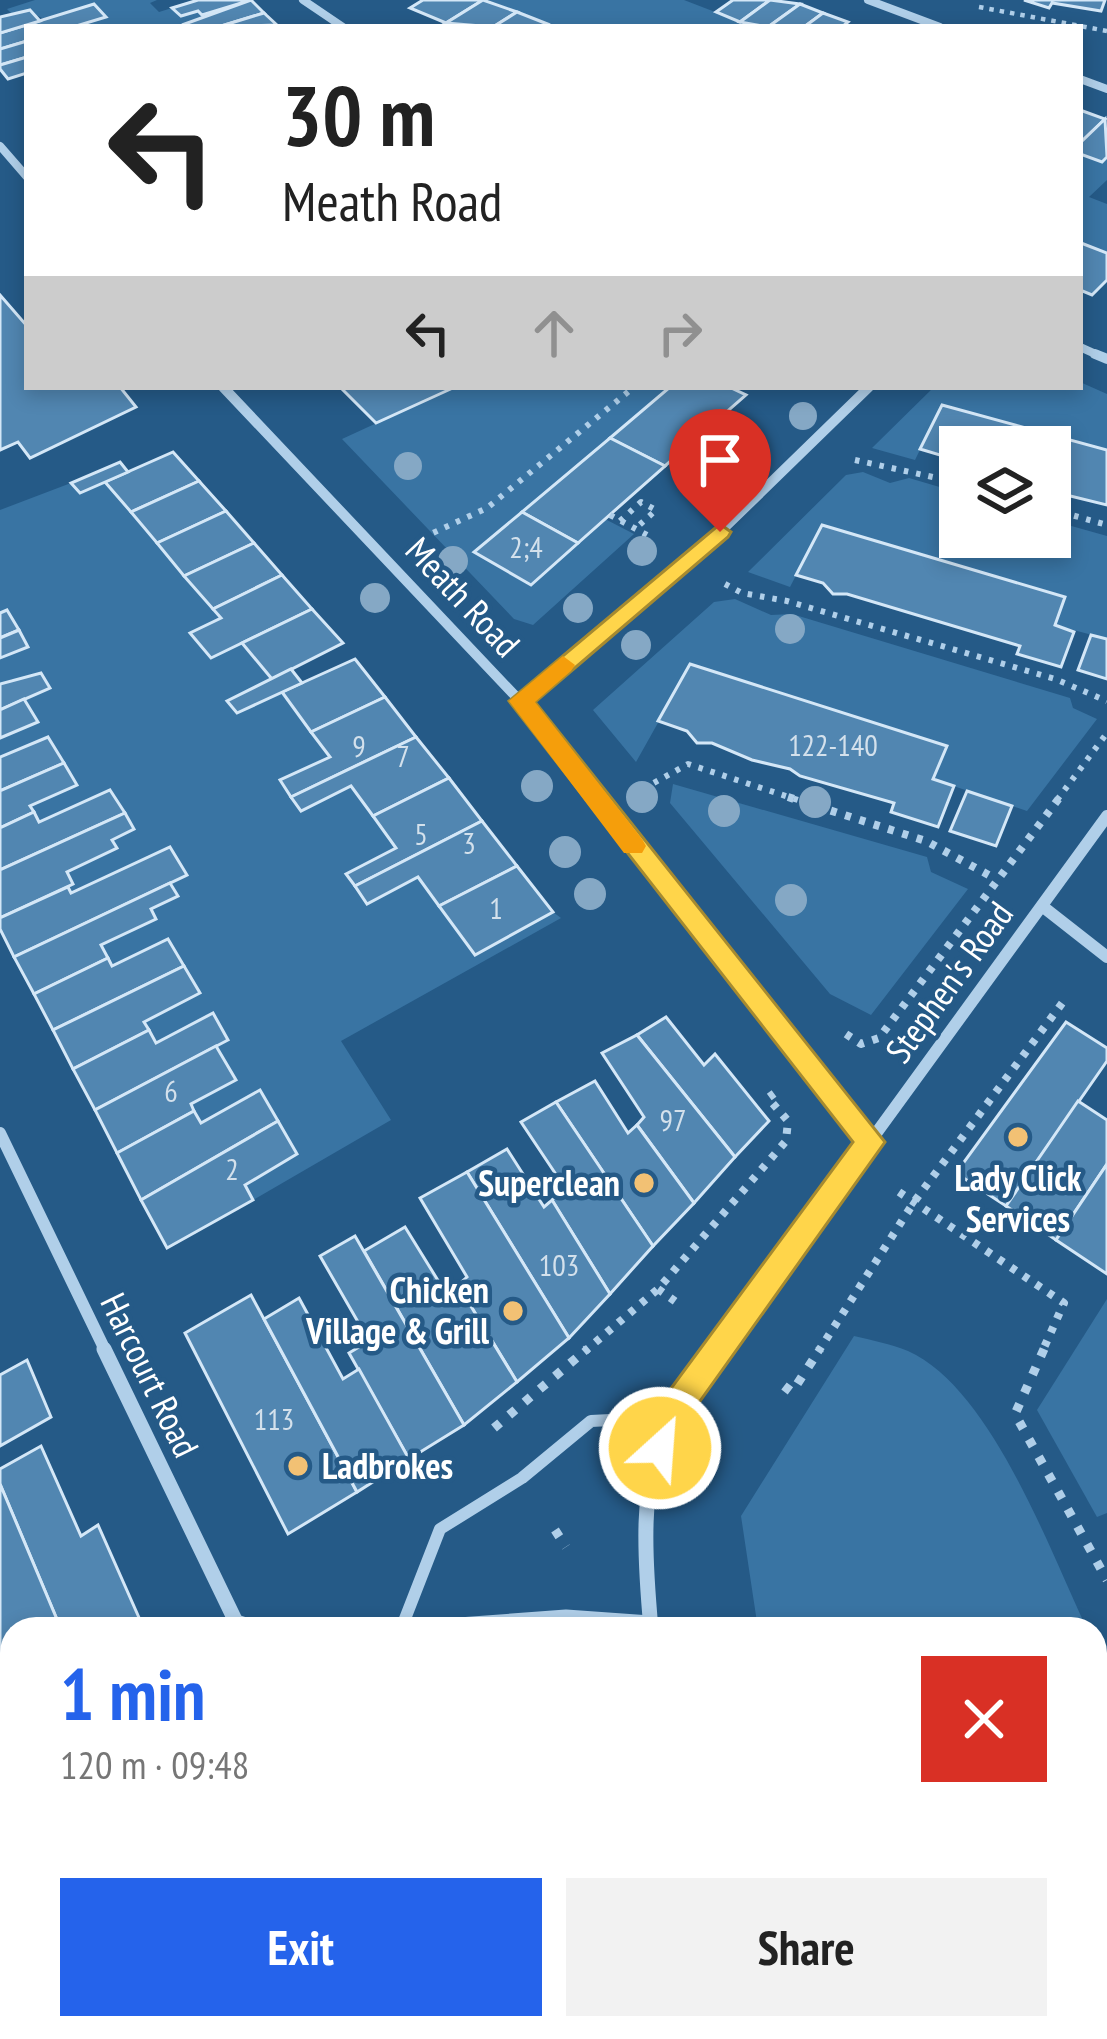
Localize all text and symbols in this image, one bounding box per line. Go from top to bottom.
text: 30 m [282,60,435,169]
icon: left [84,72,240,228]
text: Meath Road [282,166,502,236]
icon: left [395,300,461,366]
icon: ahead [521,300,587,366]
icon: right [647,300,713,366]
pin [669,409,771,532]
map controls [939,426,1071,558]
button: layers [939,426,1071,558]
icon: arrive [687,427,753,493]
street label: Meath Road [396,527,531,666]
house number: 2;4 [509,527,543,566]
house number: 122-140 [788,725,878,764]
house number: 9 [352,726,366,765]
house number: 7 [396,736,410,775]
house number: 5 [414,814,428,853]
house number: 3 [462,823,476,862]
house number: 1 [489,888,503,927]
street label: Stephen's Road [874,892,1023,1072]
house number: 6 [164,1071,178,1110]
house number: 97 [660,1100,687,1139]
marker: Lady Click Services [1005,1124,1031,1150]
house number: 2 [225,1149,239,1188]
place label: Lady Click Services [954,1154,1082,1242]
place label: Superclean [478,1159,620,1206]
marker: Superclean [631,1170,657,1196]
house number: 103 [539,1245,579,1284]
place label: Chicken Village & Grill [305,1266,489,1354]
street label: Harcourt Road [91,1285,210,1464]
marker: Chicken Village & Grill [500,1298,526,1324]
position arrow [597,1385,723,1511]
house number: 113 [254,1399,294,1438]
place label: Ladbrokes [322,1442,453,1489]
marker: Ladbrokes [285,1453,311,1479]
text: 1 min [60,1647,205,1740]
button: close [921,1656,1047,1782]
text: 120 m · 09:48 [60,1739,249,1790]
button: Exit [60,1878,542,2016]
button: Share [566,1878,1047,2016]

